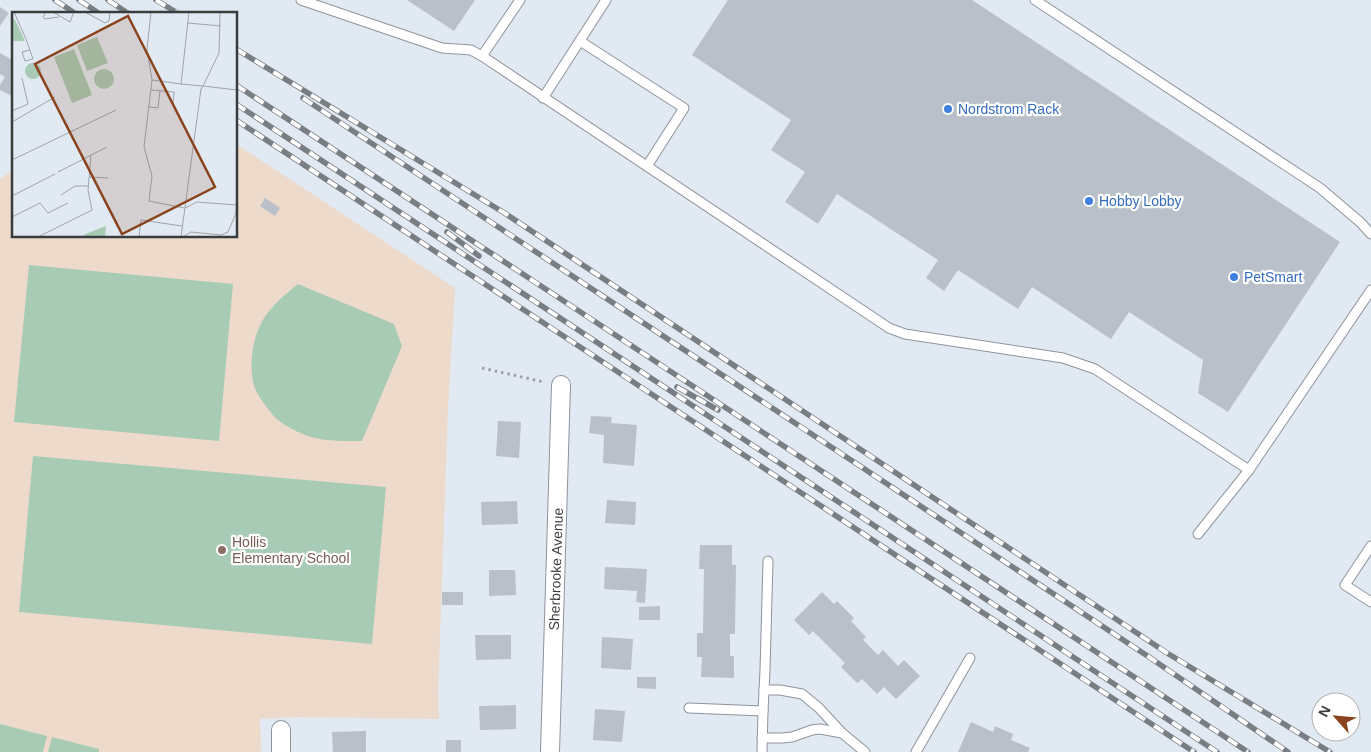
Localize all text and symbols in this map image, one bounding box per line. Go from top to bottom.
inset map [12,12,238,238]
place label: Nordstrom Rack [958,101,1060,117]
marker: Nordstrom Rack [942,103,954,115]
place label: Hobby Lobby [1099,193,1182,209]
marker: Hobby Lobby [1083,195,1095,207]
place label: PetSmart [1244,269,1302,285]
marker: PetSmart [1228,271,1240,283]
street label: Sherbrooke Avenue [546,507,566,631]
place label: Hollis Elementary School [232,534,350,566]
marker: Hollis Elementary School [216,544,228,556]
north arrow [1311,692,1361,742]
text: N [1315,703,1334,719]

